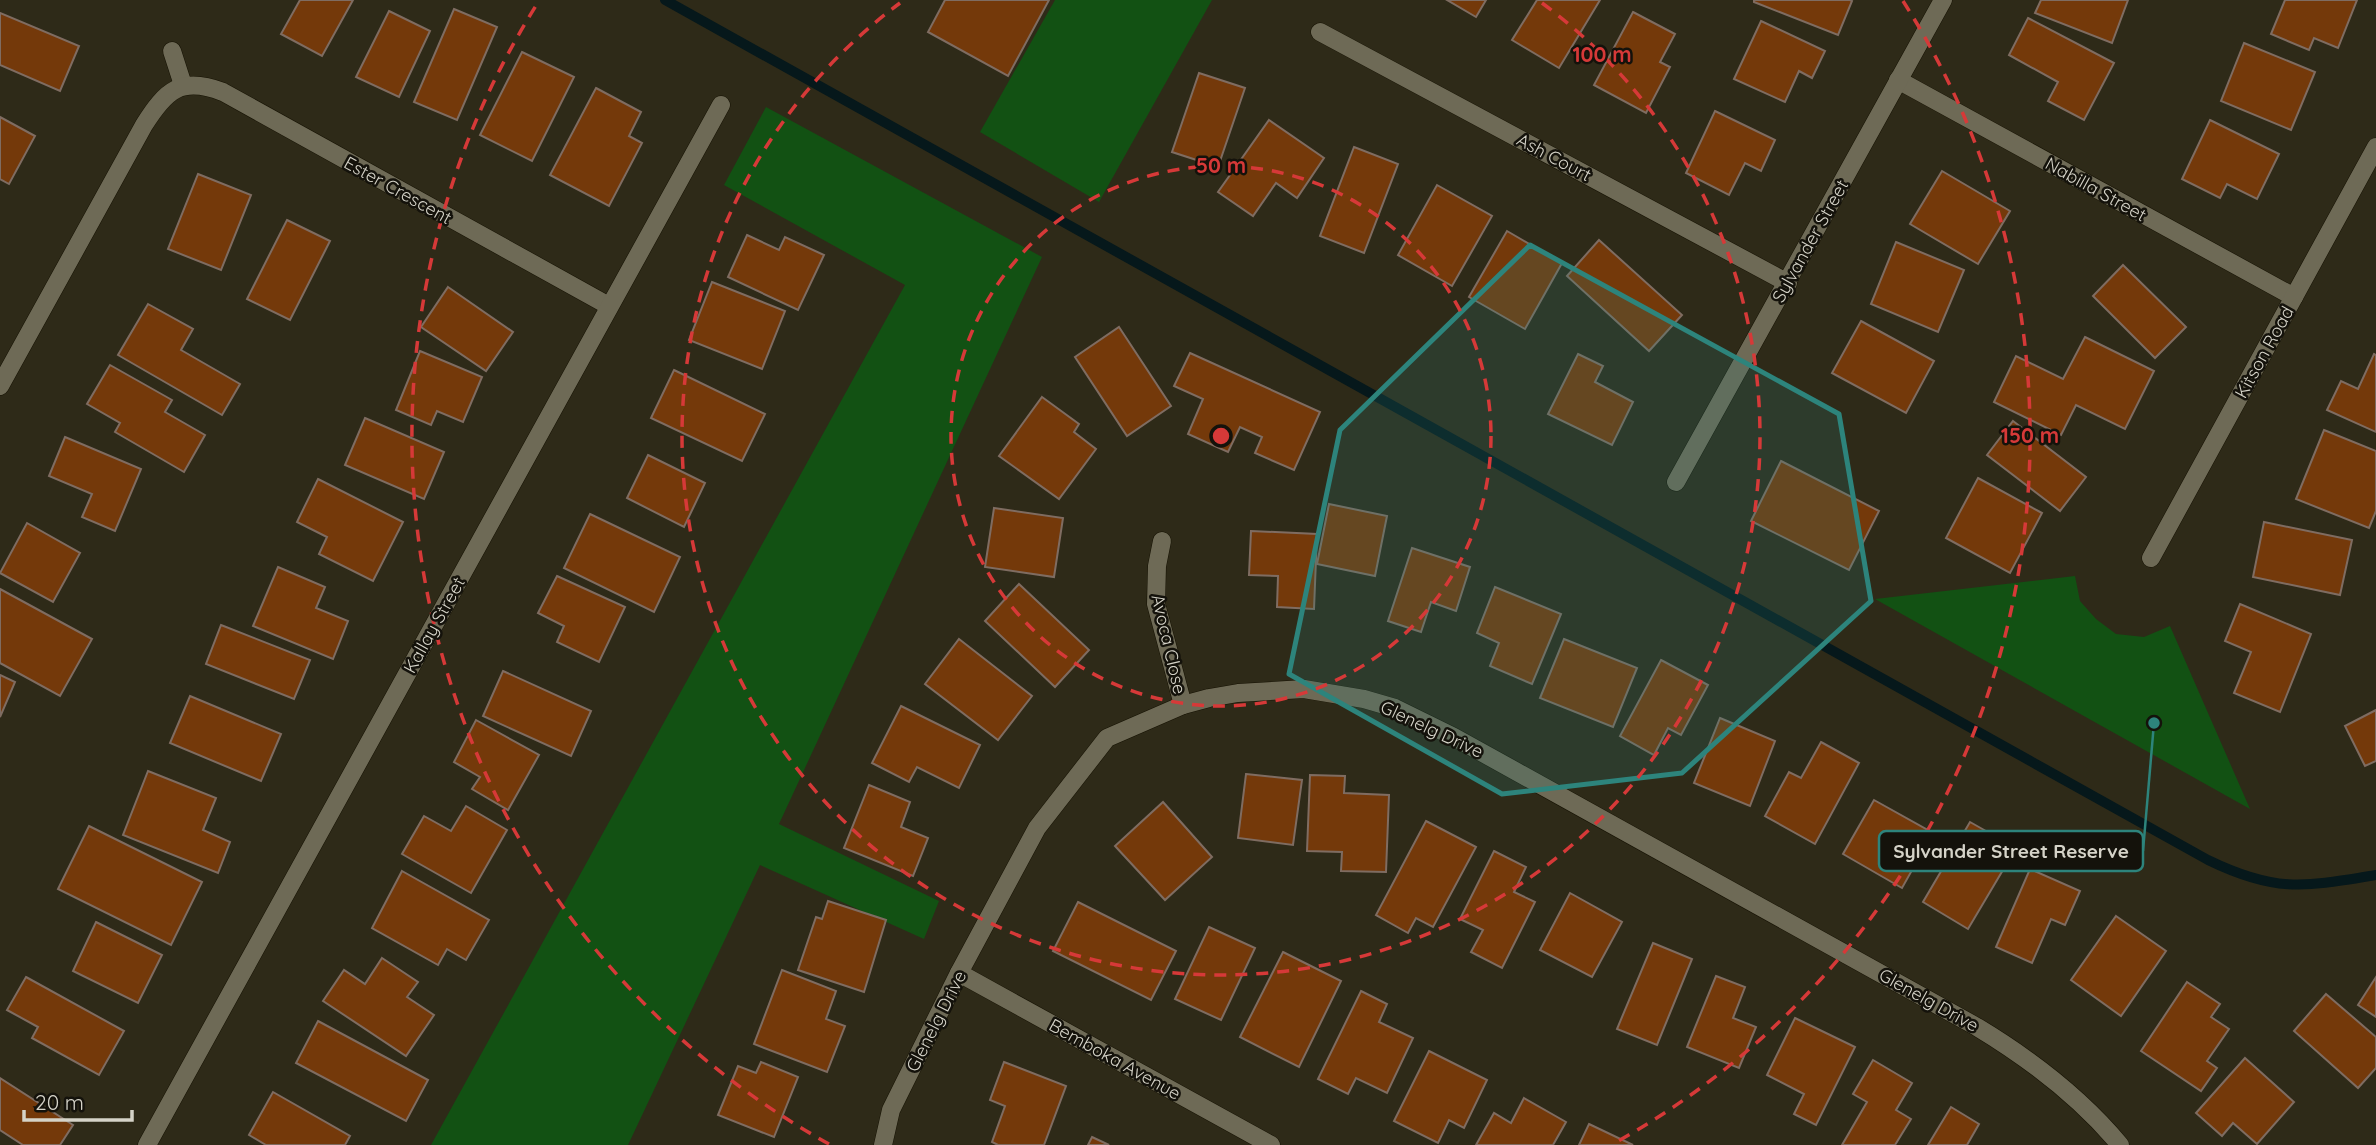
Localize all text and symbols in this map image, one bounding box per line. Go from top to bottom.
text: 100 m [1572,41,1632,67]
street label: Ash Court [1513,128,1595,186]
street label: Ester Crescent [340,151,456,229]
text: 50 m [1196,152,1246,178]
street label: Nabilla Street [2041,152,2151,226]
street label: Sylvander Street [1767,176,1853,306]
street label: Kitson Road [2229,302,2299,402]
text: 150 m [2001,422,2059,448]
centre of rings [1209,424,1233,448]
street label: Kallay Street [398,573,470,677]
street label: Avoca Close [1146,592,1192,696]
street label: Glenelg Drive [1377,695,1487,763]
callout: Sylvander Street Reserve [1879,831,2143,871]
text: Sylvander Street Reserve [1893,839,2129,863]
street label: Glenelg Drive [1875,963,1983,1037]
street label: Glenelg Drive [901,966,971,1076]
street label: Bemboka Avenue [1045,1013,1185,1105]
scale bar [24,1078,133,1122]
text: 20 m [35,1089,84,1115]

